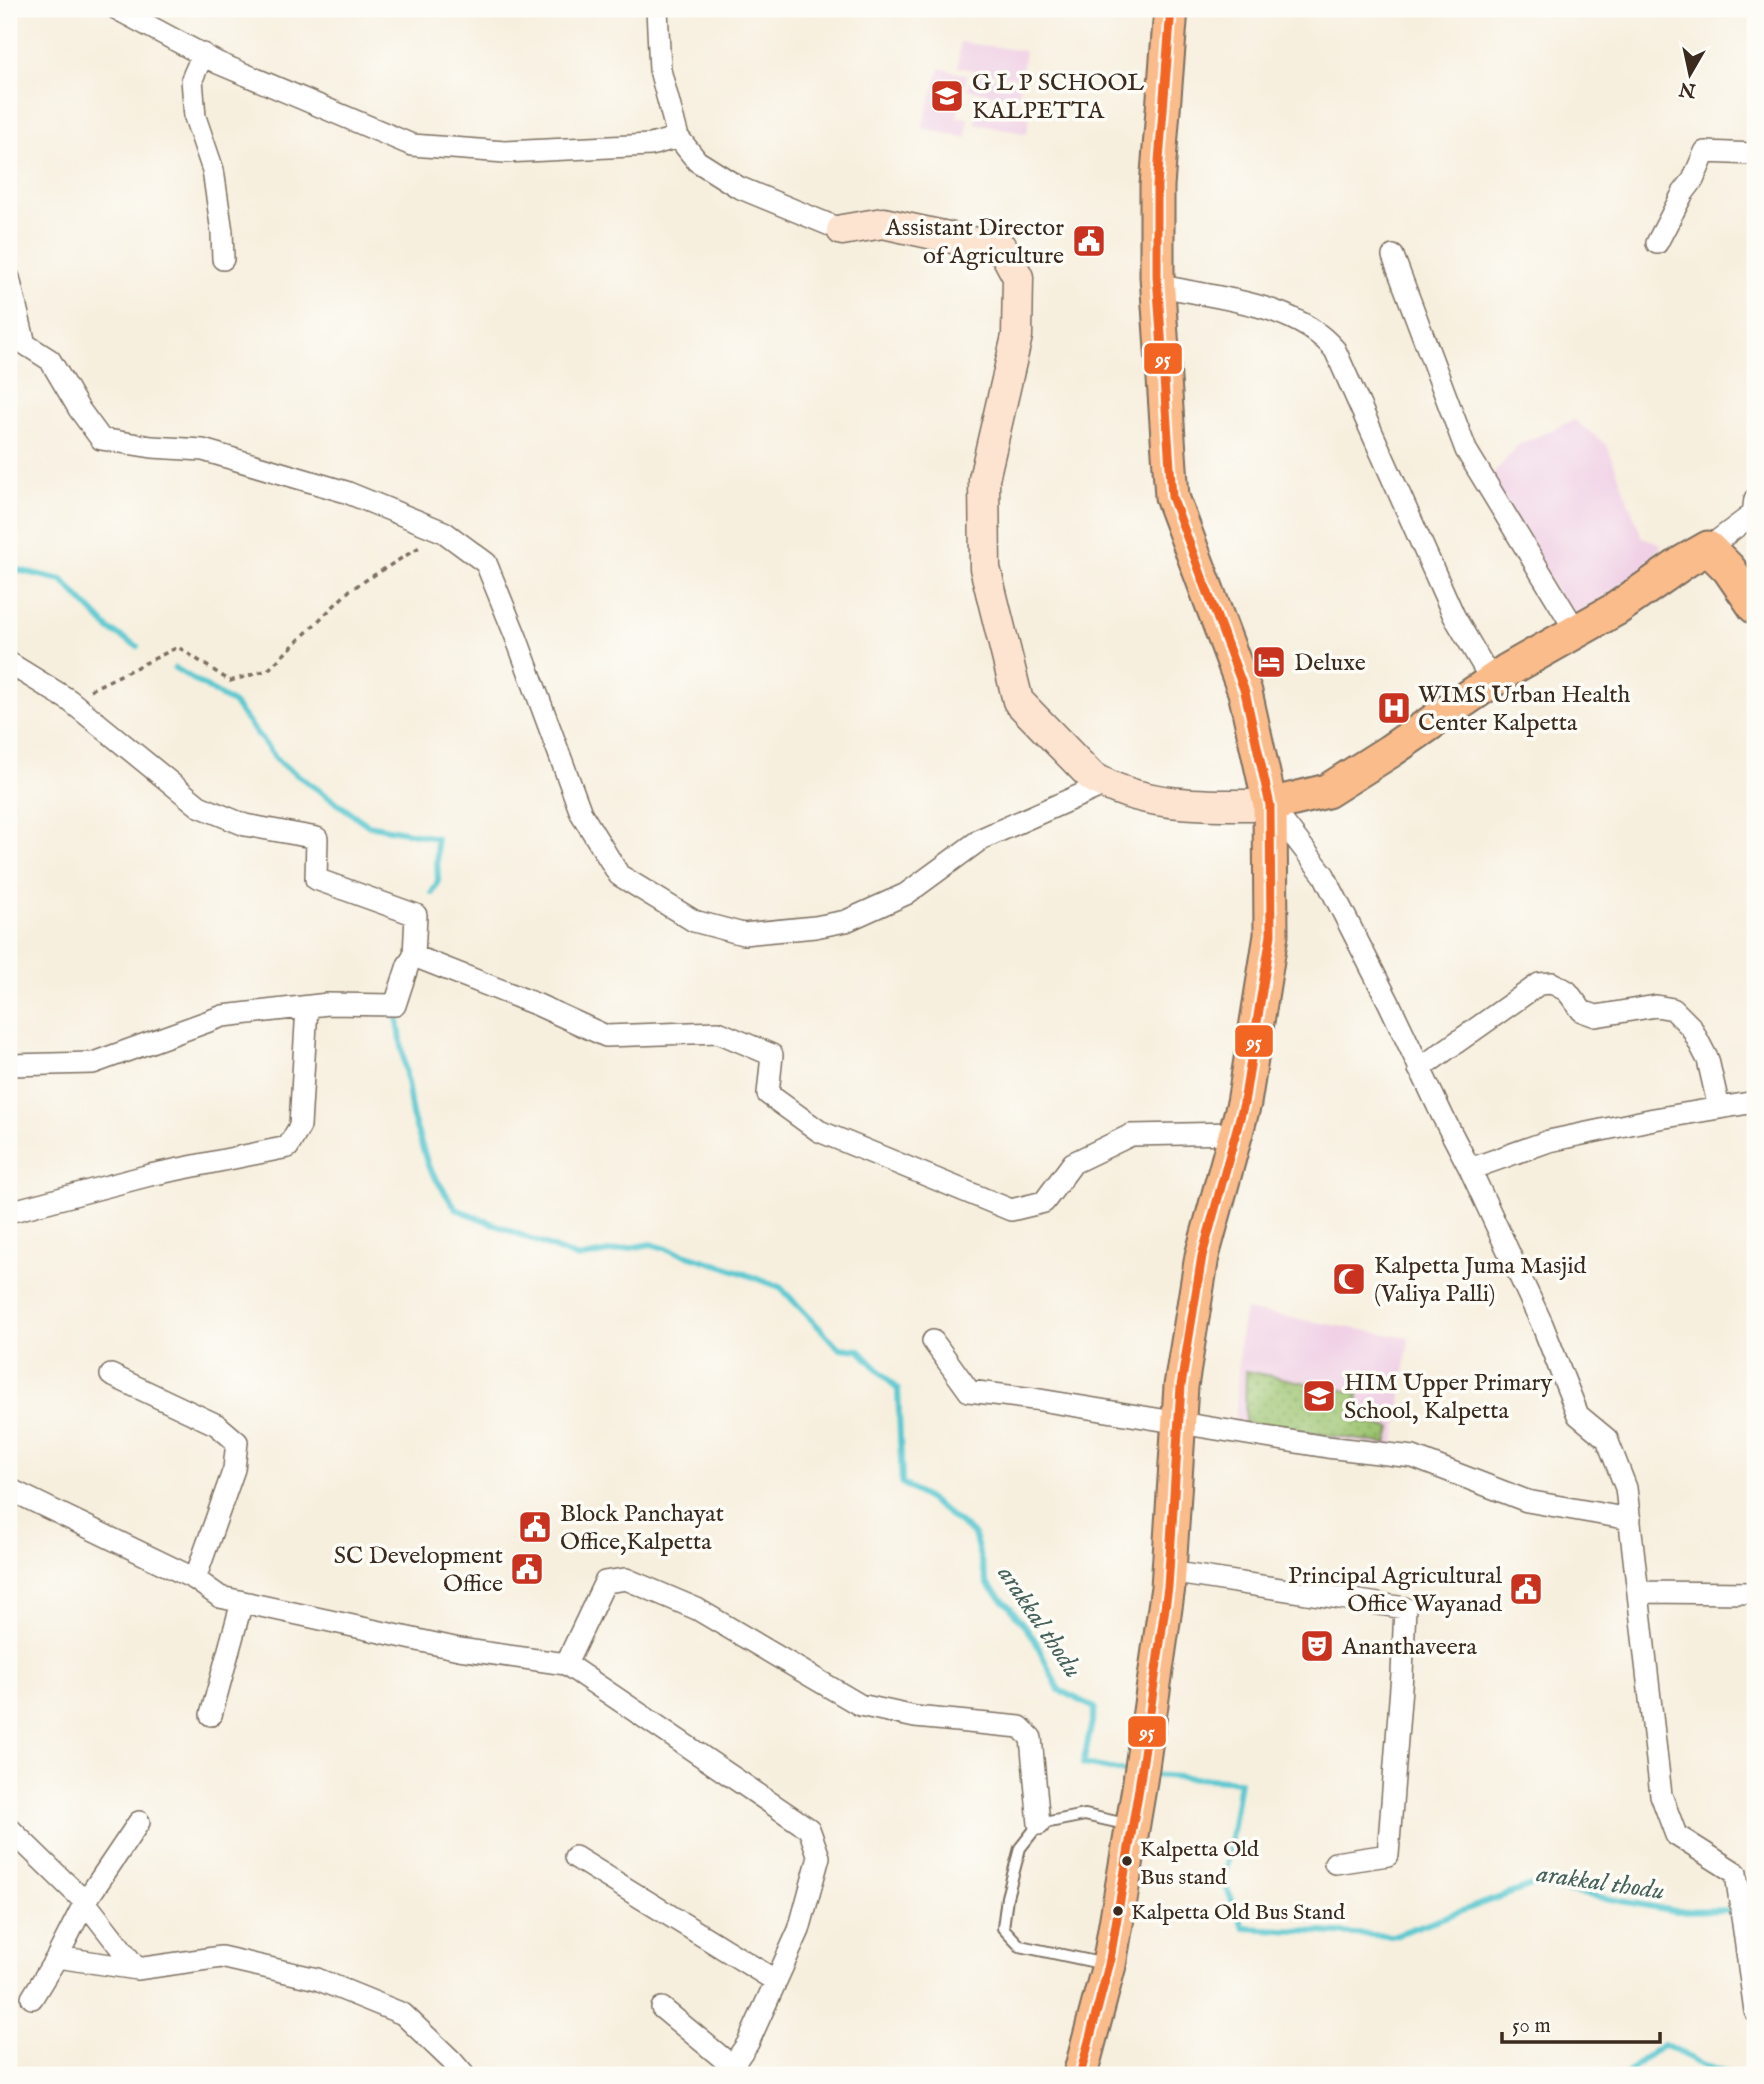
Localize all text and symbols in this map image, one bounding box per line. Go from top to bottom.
north arrow [1656,38,1726,108]
place label: G L P SCHOOL KALPETTA [972,68,1145,127]
text: N [1677,76,1699,102]
school or university icon: G L P SCHOOL KALPETTA [928,77,966,115]
place label: Assistant Director of Agriculture [885,213,1064,272]
public building icon: Assistant Director of Agriculture [1070,222,1108,260]
line badge: 95 [1143,342,1183,375]
text: 95 [1154,348,1171,372]
hotel icon: Deluxe [1250,643,1288,681]
place label: Deluxe [1294,648,1366,679]
place label: WIMS Urban Health Center Kalpetta [1418,680,1631,739]
hospital icon: WIMS Urban Health Center Kalpetta [1375,689,1413,727]
line badge: 95 [1234,1024,1274,1058]
text: 95 [1245,1031,1262,1055]
place label: Kalpetta Juma Masjid (Valiya Palli) [1374,1251,1587,1310]
mosque icon: Kalpetta Juma Masjid (Valiya Palli) [1330,1260,1368,1298]
place label: HIM Upper Primary School, Kalpetta [1344,1368,1552,1427]
school or university icon: HIM Upper Primary School, Kalpetta [1300,1377,1338,1415]
place label: Block Panchayat Office,Kalpetta [560,1499,724,1558]
public building icon: Block Panchayat Office,Kalpetta [516,1508,554,1546]
place label: SC Development Office [334,1541,503,1600]
public building icon: SC Development Office [508,1550,546,1588]
water label: arakkal thodu [990,1558,1089,1684]
place label: Principal Agricultural Office Wayanad [1288,1561,1502,1620]
public building icon: Principal Agricultural Office Wayanad [1507,1570,1545,1608]
theatre icon: Ananthaveera [1298,1627,1336,1665]
place label: Ananthaveera [1341,1632,1478,1663]
line badge: 95 [1127,1715,1167,1748]
text: 95 [1138,1721,1155,1745]
place label: Kalpetta Old Bus stand [1140,1836,1259,1892]
marker: Kalpetta Old Bus stand [1120,1854,1134,1868]
water label: arakkal thodu [1534,1857,1667,1908]
place label: Kalpetta Old Bus Stand [1131,1899,1345,1927]
marker: Kalpetta Old Bus Stand [1111,1904,1125,1918]
scale bar [1502,2000,1659,2044]
text: 50 m [1512,2013,1551,2040]

